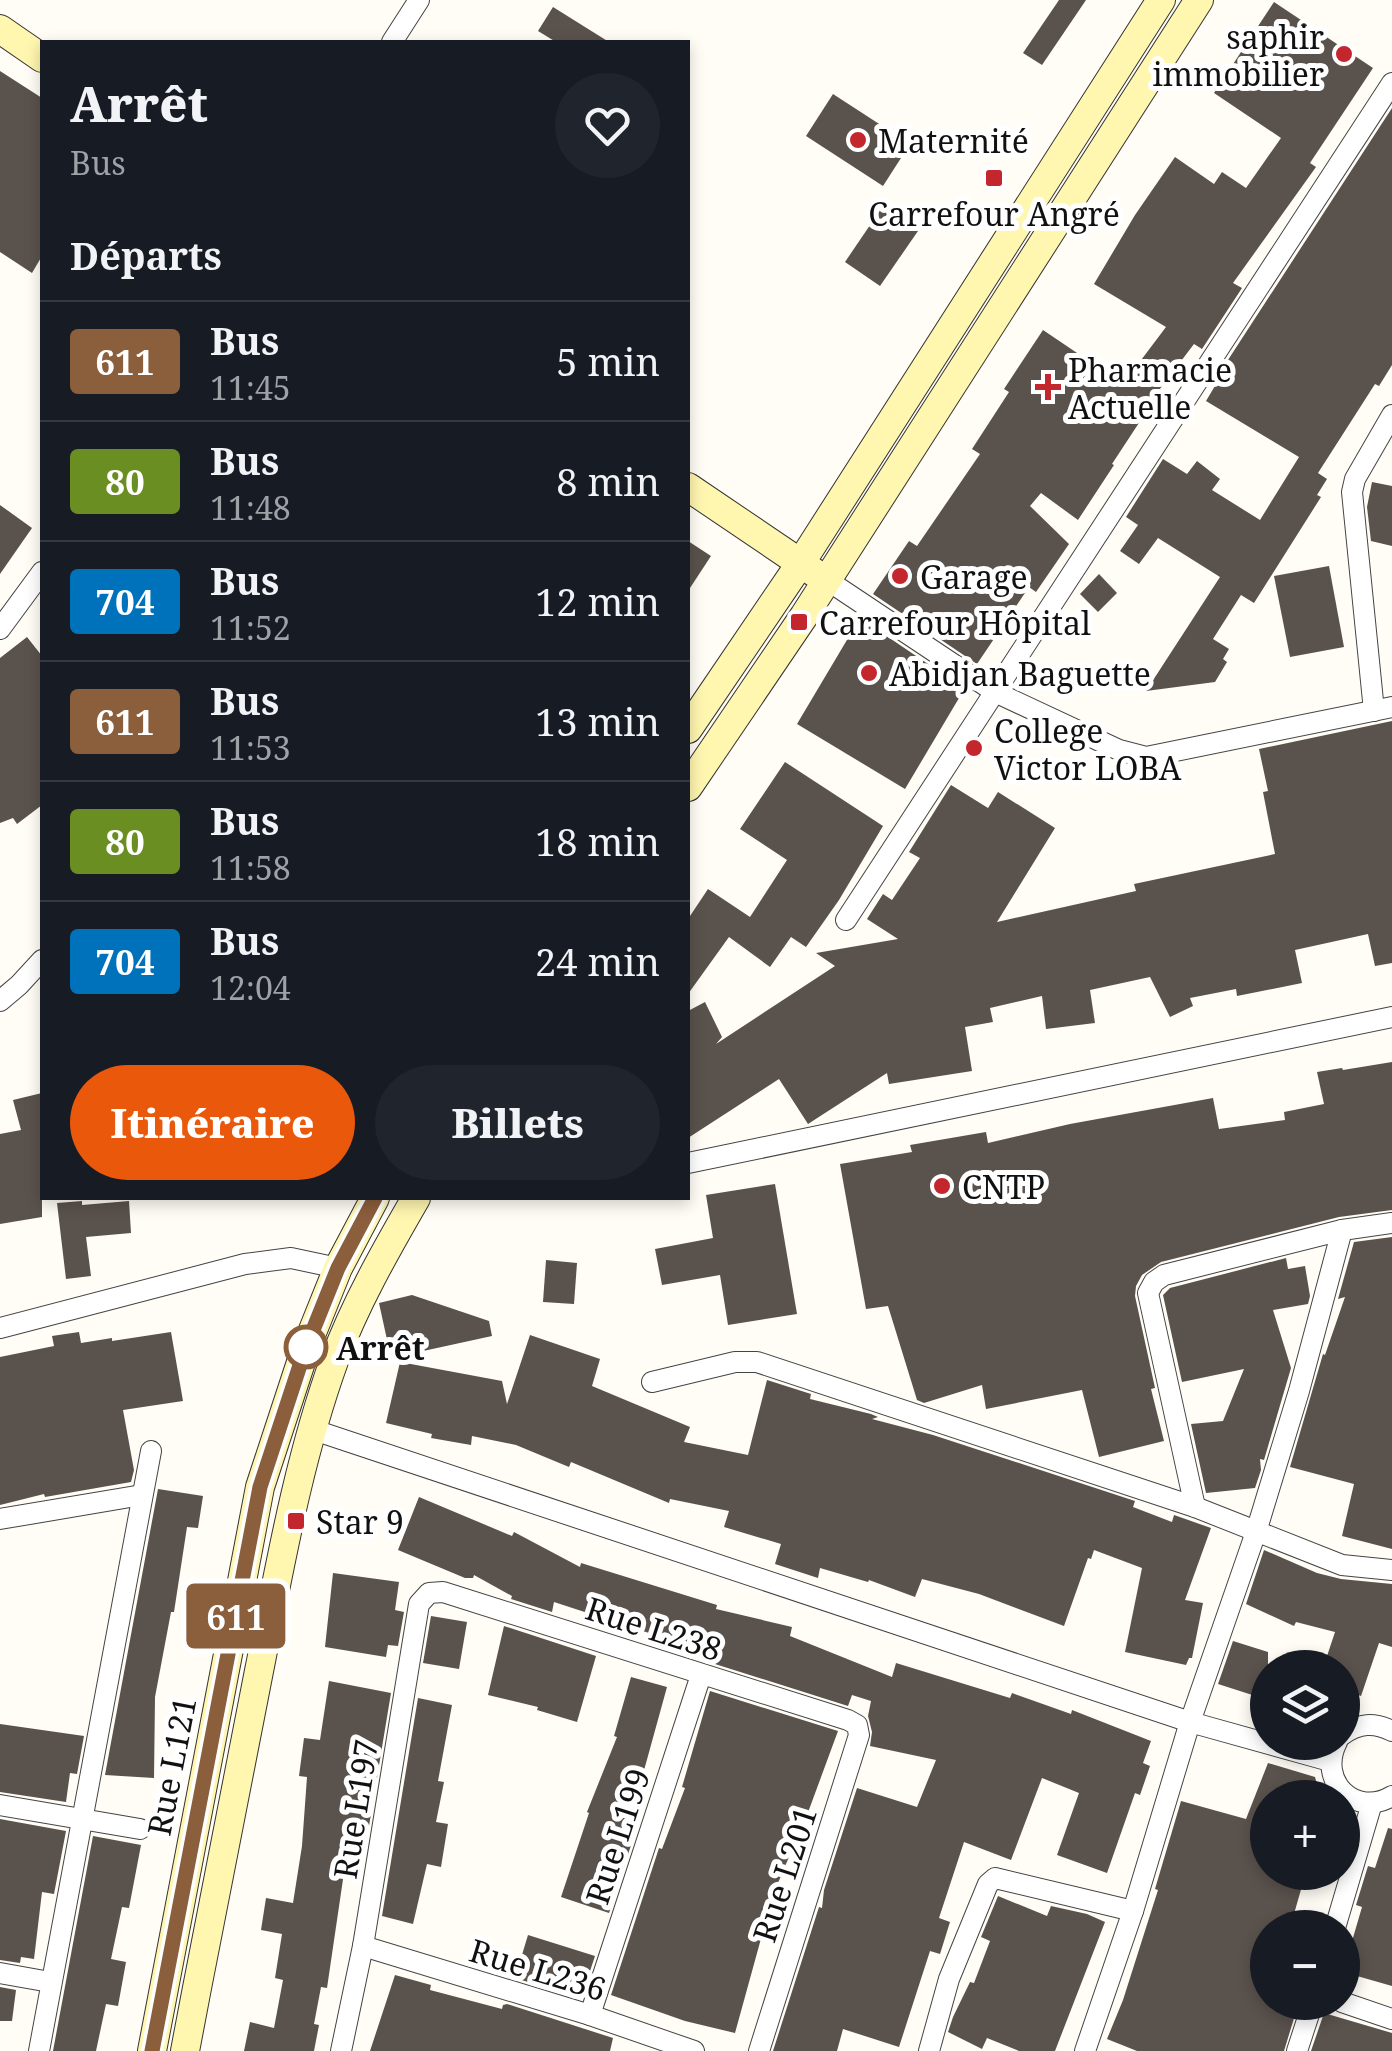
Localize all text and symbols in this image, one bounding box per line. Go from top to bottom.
place label: saphir immobilier [1153,15,1324,95]
marker: saphir immobilier [1333,43,1355,65]
text: Arrêt [70,71,208,136]
button: heart [555,73,660,178]
place label: Maternité [878,119,1029,162]
marker: Maternité [847,129,869,151]
text: Bus [70,141,126,184]
marker: Carrefour Angré [983,167,1005,189]
place label: Carrefour Angré [868,192,1120,235]
text: Départs [70,229,222,281]
text: Bus [210,314,279,366]
text: 5 min [556,335,660,387]
text: 611 [95,338,155,385]
place label: Pharmacie Actuelle [1068,348,1232,428]
text: 11:45 [210,366,291,409]
marker: Pharmacie Actuelle [1037,376,1059,398]
text: Bus [210,434,279,486]
text: 8 min [556,455,660,507]
text: 80 [105,458,145,505]
text: 11:48 [210,486,291,529]
text: Bus [210,554,279,606]
place label: Garage [920,555,1028,598]
marker: Garage [889,565,911,587]
text: 12 min [535,575,660,627]
text: 704 [95,578,155,625]
place label: Carrefour Hôpital [819,601,1091,644]
text: 11:52 [210,606,291,649]
marker: Carrefour Hôpital [788,611,810,633]
place label: Abidjan Baguette [889,652,1151,695]
marker: Abidjan Baguette [858,662,880,684]
text: Bus [210,674,279,726]
text: 13 min [535,695,660,747]
text: 611 [95,698,155,745]
place label: College Victor LOBA [994,709,1182,789]
text: 11:53 [210,726,291,769]
marker: College Victor LOBA [963,737,985,759]
text: Bus [210,794,279,846]
text: 18 min [535,815,660,867]
text: 80 [105,818,145,865]
text: 11:58 [210,846,291,889]
text: Bus [210,914,279,966]
text: 24 min [535,935,660,987]
text: 704 [95,938,155,985]
text: 12:04 [210,966,291,1009]
button: Itinéraire [70,1065,355,1180]
button: Billets [375,1065,660,1180]
place label: CNTP [962,1165,1045,1208]
marker: CNTP [931,1175,953,1197]
marker: Arrêt [285,1326,327,1368]
place label: Arrêt [336,1326,425,1369]
place label: Star 9 [316,1500,404,1543]
marker: Star 9 [285,1510,307,1532]
line badge: 611 [178,1584,294,1648]
street label: Rue L238 [581,1586,727,1670]
text: 611 [206,1593,266,1640]
map controls [1250,1650,1360,2020]
button: layers [1250,1650,1360,1760]
street label: Rue L121 [137,1693,205,1839]
street label: Rue L197 [323,1736,387,1882]
street label: Rue L199 [575,1763,659,1909]
button: + [1250,1780,1360,1890]
street label: Rue L201 [742,1801,826,1947]
button: − [1250,1910,1360,2020]
street label: Rue L236 [465,1928,611,2010]

